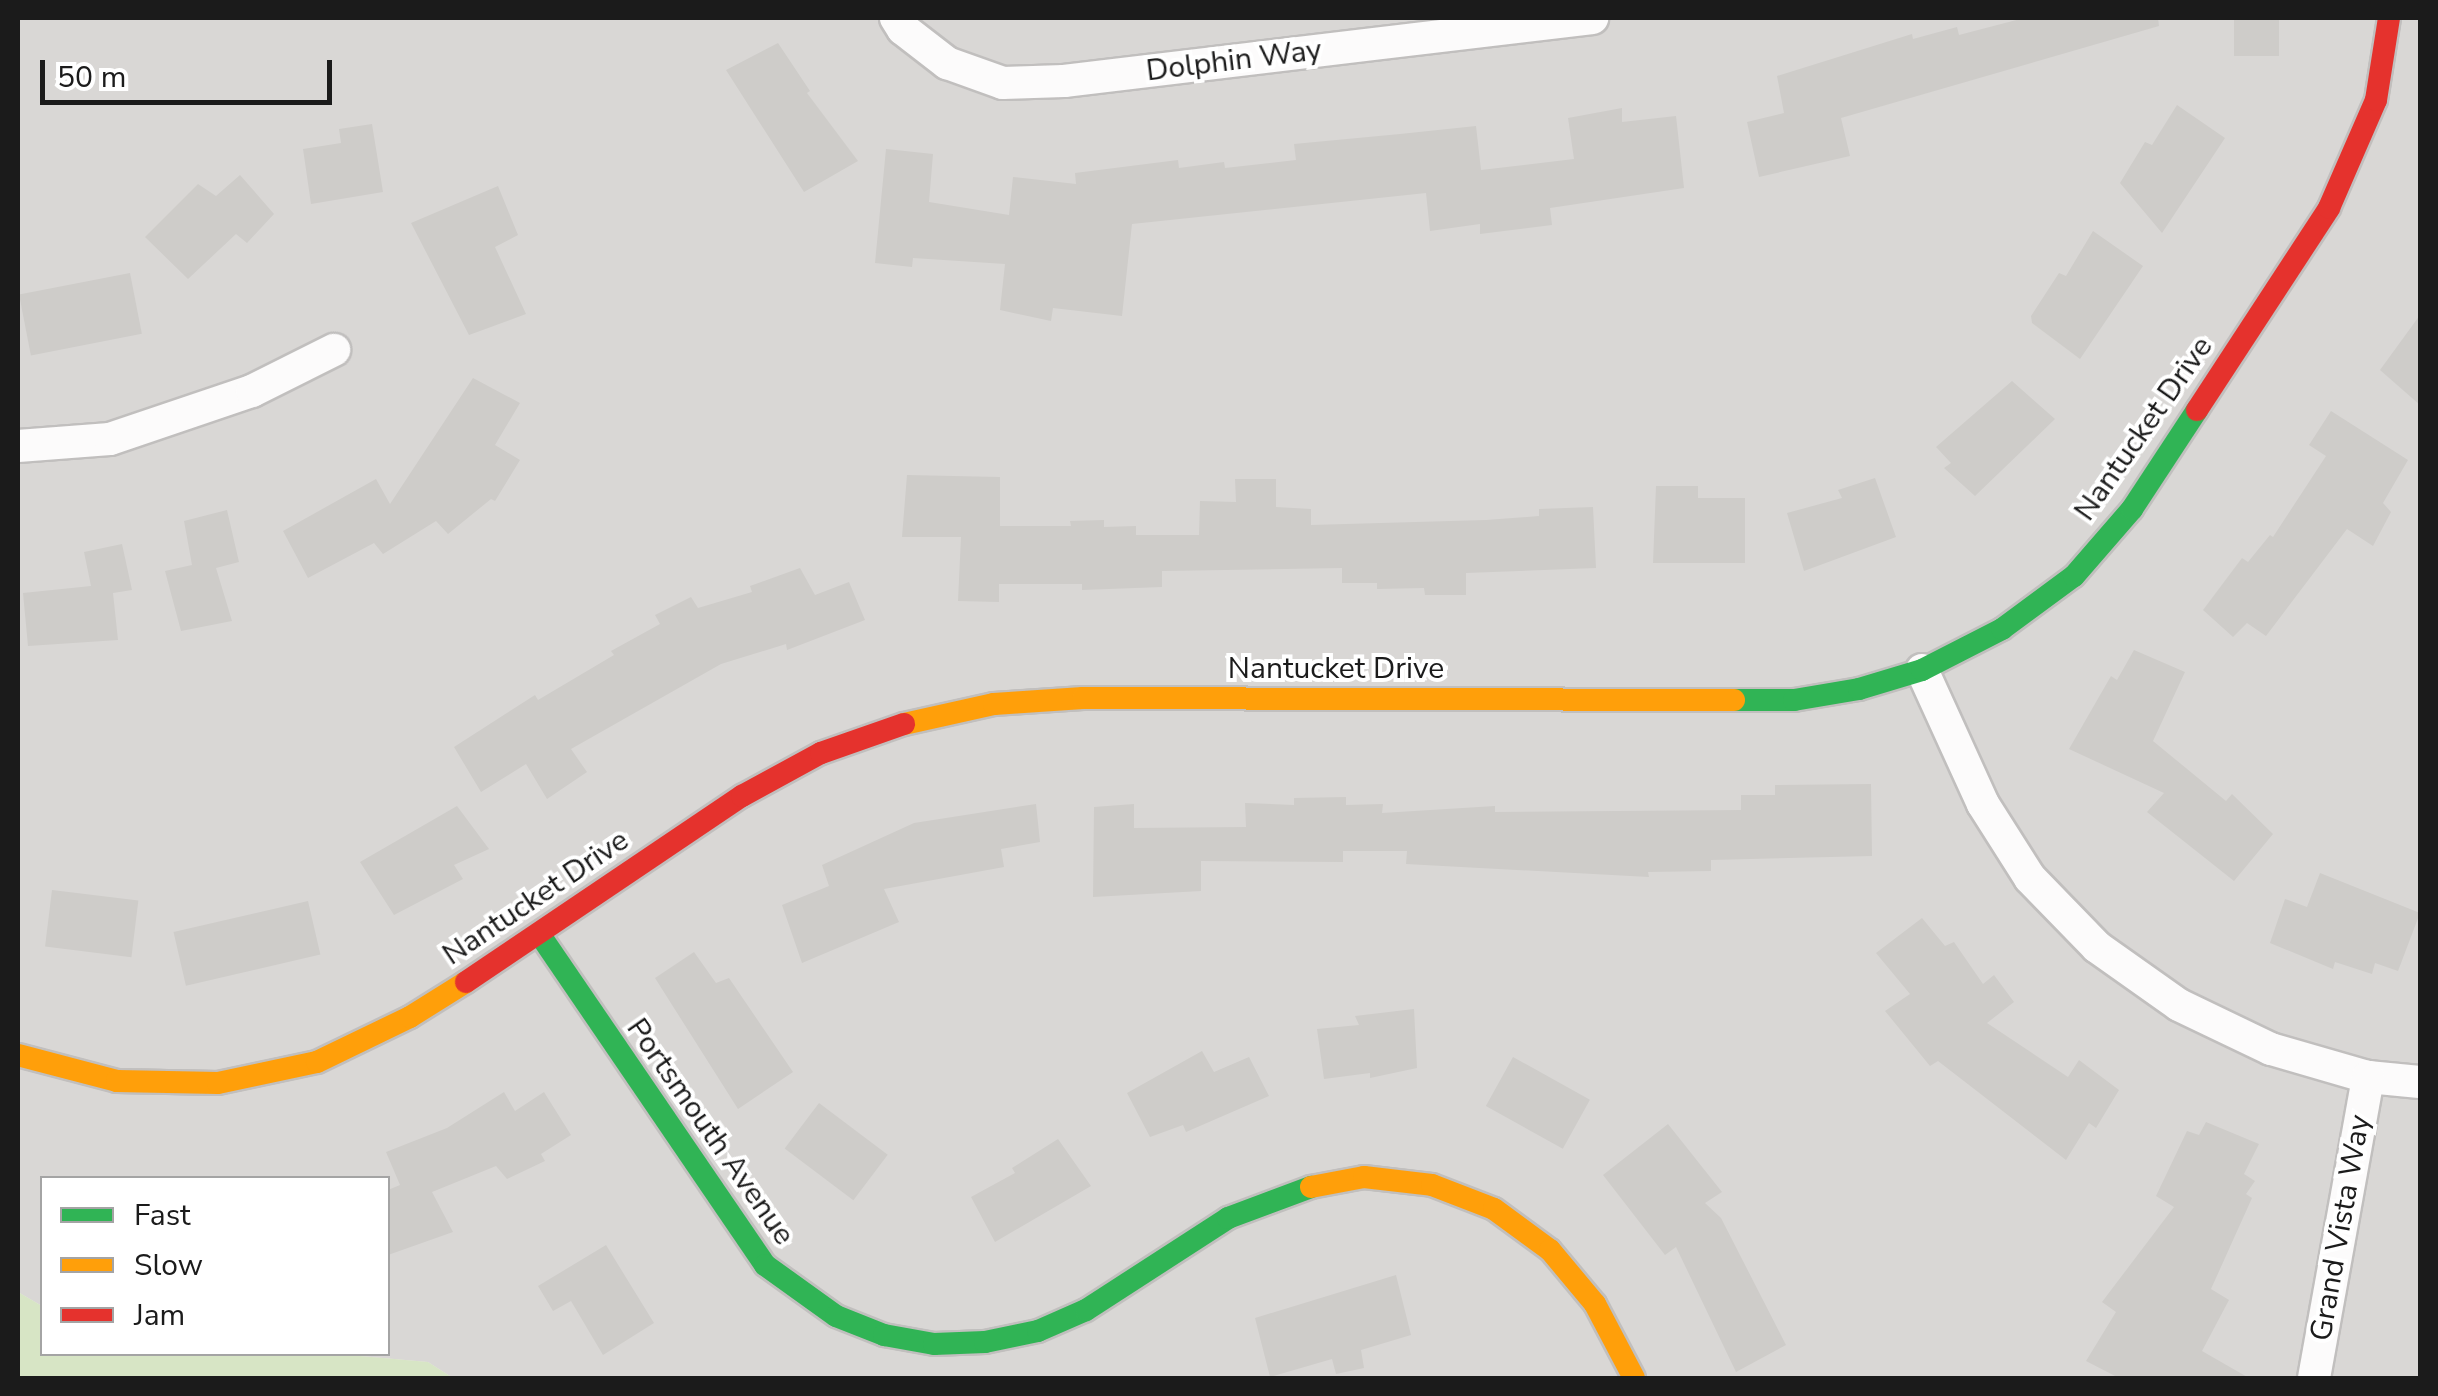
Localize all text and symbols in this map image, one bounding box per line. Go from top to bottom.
street label: Dolphin Way [1144,32,1324,90]
scale bar [45,40,338,102]
text: 50 m [57,57,126,98]
street label: Nantucket Drive [2067,330,2221,528]
street label: Nantucket Drive [1228,651,1444,687]
street label: Nantucket Drive [436,823,636,973]
street label: Portsmouth Avenue [618,1012,802,1252]
street label: Grand Vista Way [2303,1112,2379,1344]
legend [40,1176,390,1356]
text: Fast [134,1195,191,1236]
text: Slow [134,1245,203,1286]
text: Jam [134,1295,185,1336]

